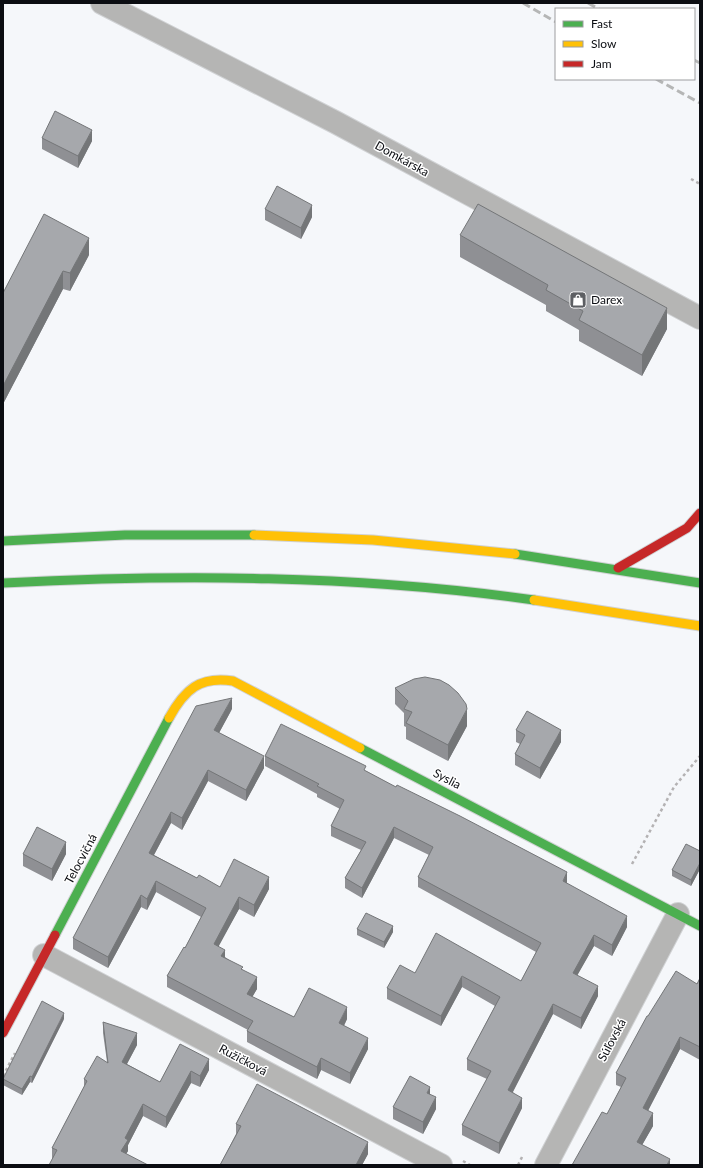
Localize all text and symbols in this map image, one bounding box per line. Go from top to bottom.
legend [555,8,695,80]
text: Fast [591,16,613,31]
text: Slow [591,36,617,51]
text: Jam [591,56,612,71]
street label: Domkárska [373,138,432,180]
shop icon: Darex [568,290,588,310]
place label: Darex [591,292,622,307]
street label: Syslia [431,765,464,792]
street label: Telocvičná [61,831,100,886]
street label: Súľovská [594,1016,629,1064]
street label: Ružičková [217,1041,270,1078]

